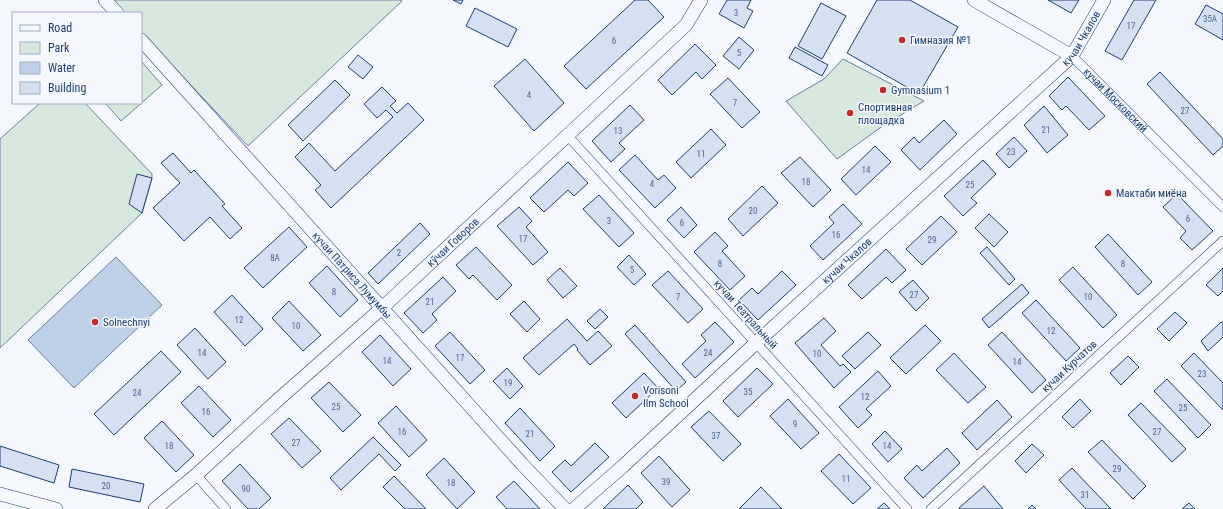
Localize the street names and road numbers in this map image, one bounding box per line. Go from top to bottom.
street label: кучаи Чкалов [1059,9,1103,69]
street label: кучаи Московский [1081,65,1150,135]
street label: кӯчаи Говоров [425,215,482,270]
street label: кучаи Патриса Лумумбы [309,229,394,321]
street label: кучаи Чкалов [820,235,875,287]
street label: кучаи Театральный [711,277,780,352]
street label: кучаи Курчатов [1039,338,1100,395]

